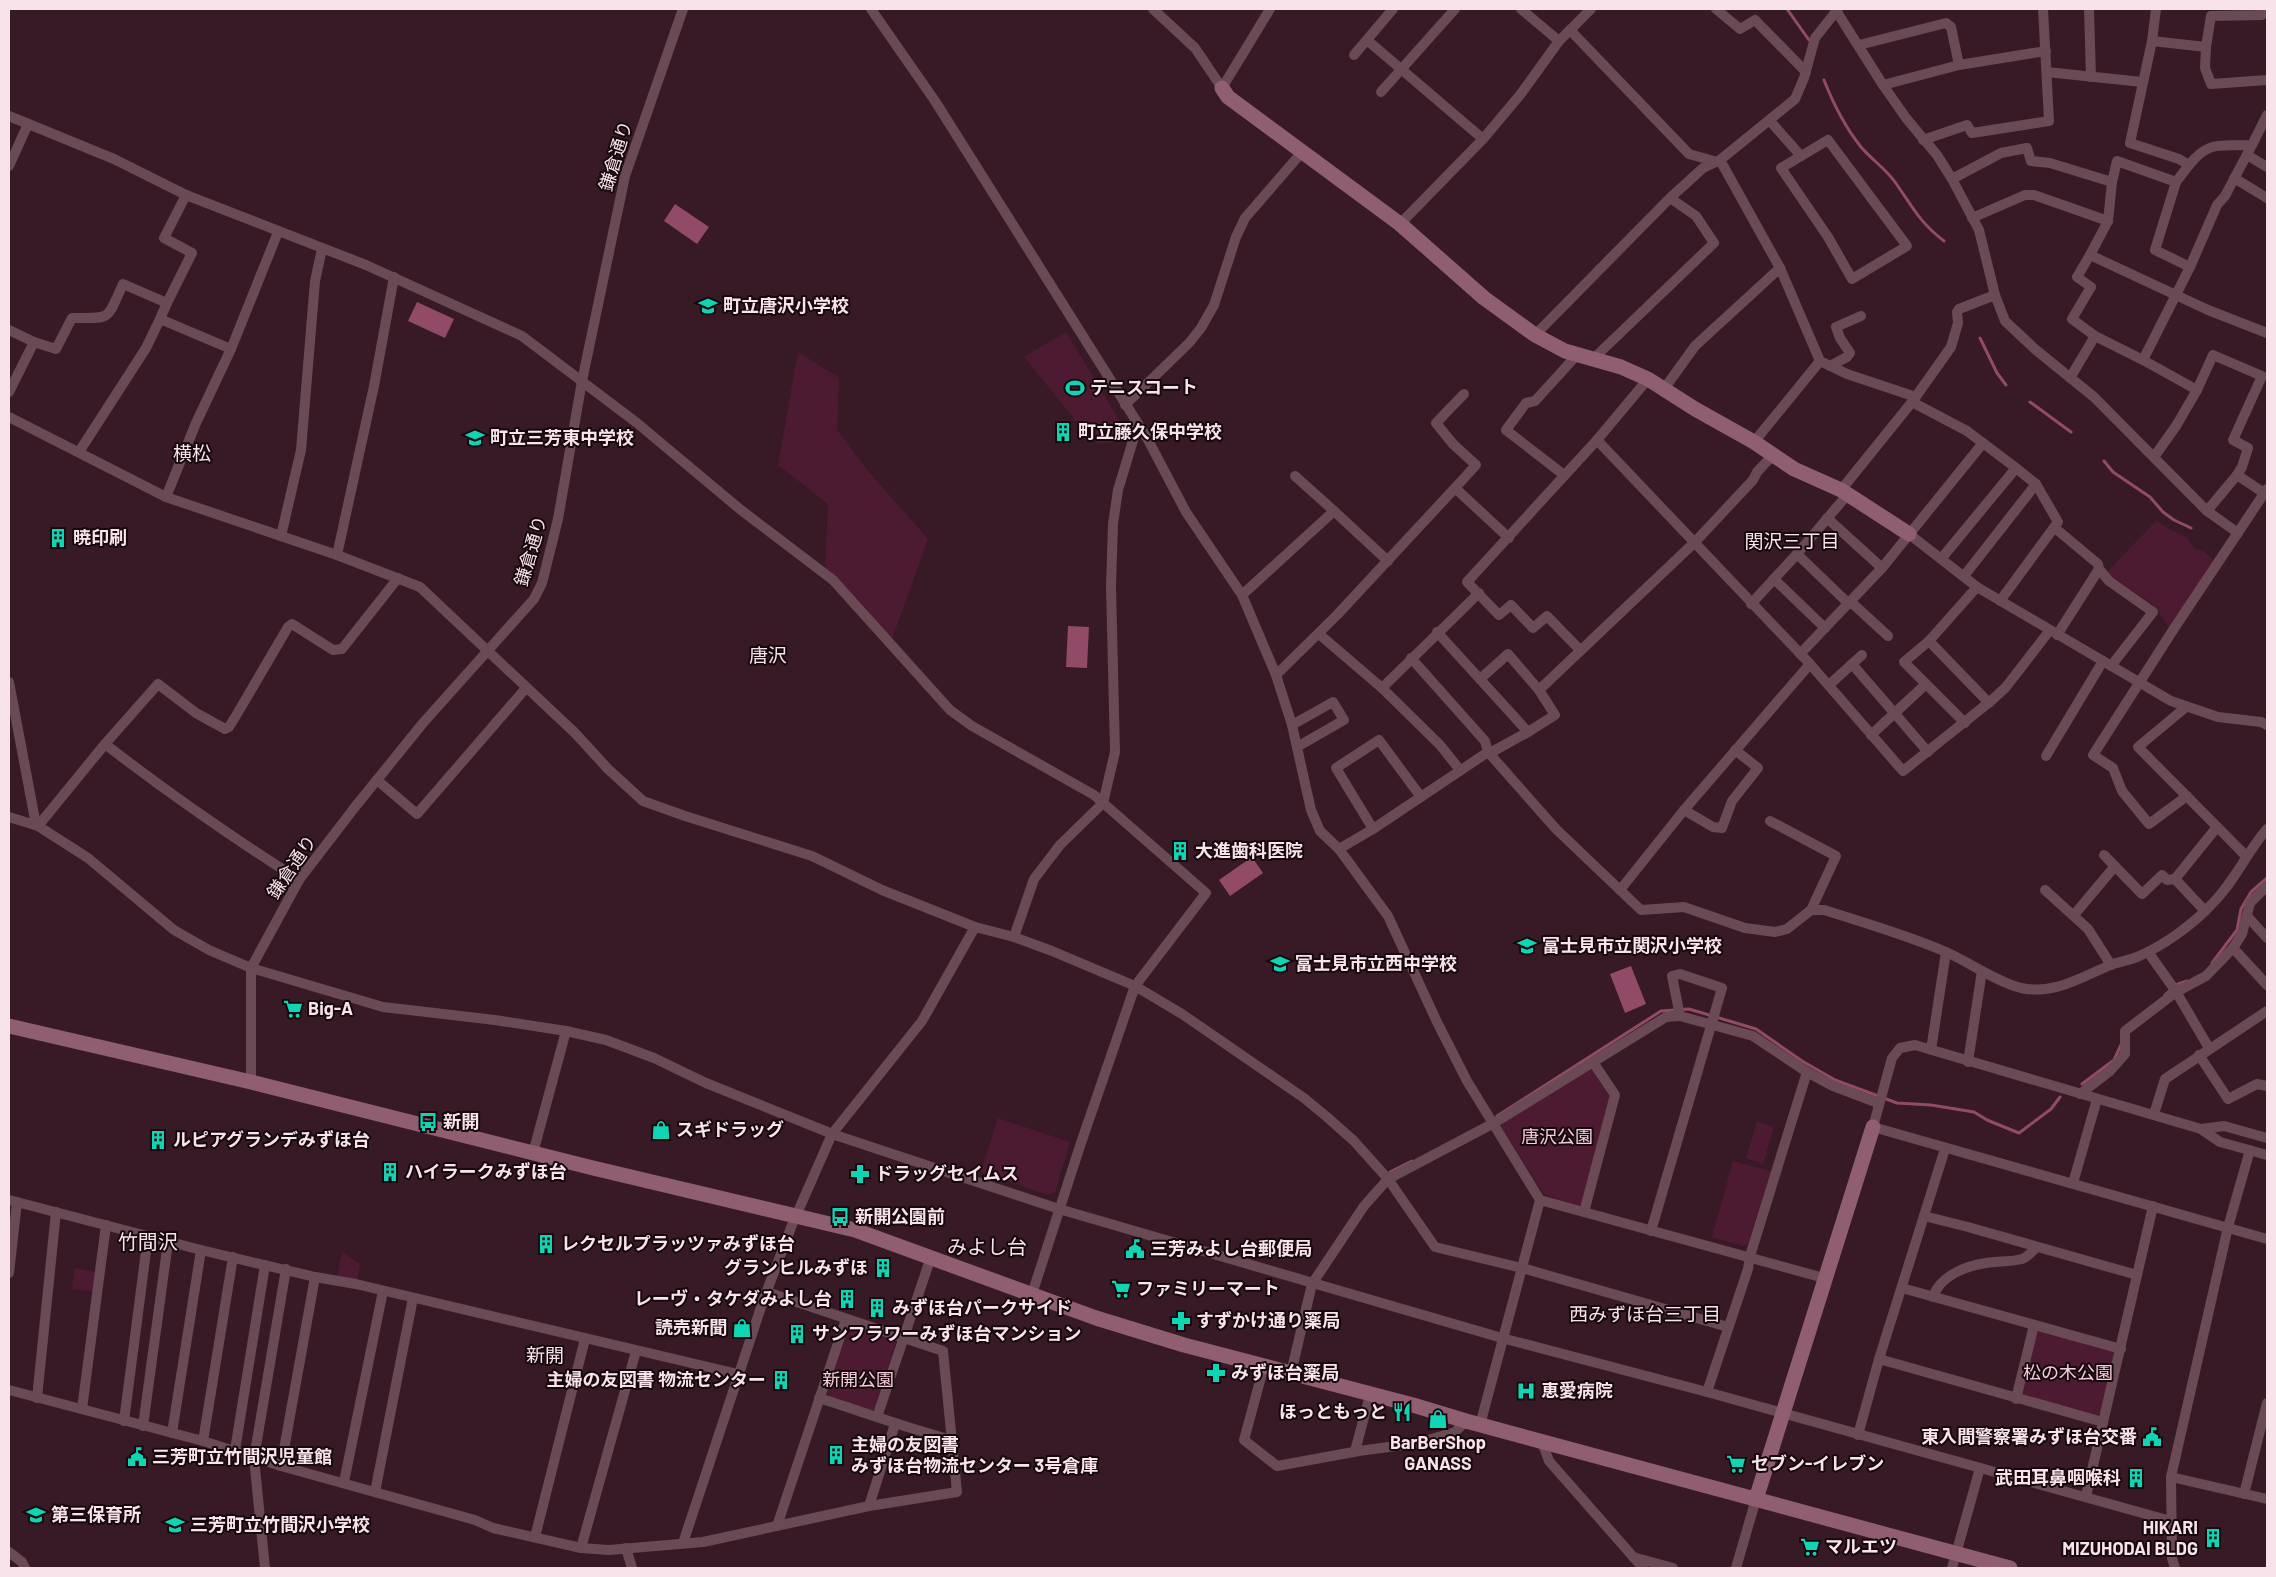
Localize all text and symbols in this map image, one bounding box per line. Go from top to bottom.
street label: 鎌倉通り [594,118,636,193]
place label: 町立唐沢小学校 [723,294,849,316]
school or university icon: 町立唐沢小学校 [697,295,719,317]
place label: テニスコート [1090,376,1198,398]
sports icon: テニスコート [1064,377,1086,399]
place label: 町立藤久保中学校 [1078,420,1222,442]
building icon: 町立藤久保中学校 [1052,421,1074,443]
place label: 町立三芳東中学校 [490,426,634,448]
school or university icon: 町立三芳東中学校 [464,427,486,449]
district label: 横松 [173,441,211,464]
street label: 鎌倉通り [510,513,551,588]
place label: 暁印刷 [73,526,127,548]
building icon: 暁印刷 [47,527,69,549]
district label: 関沢三丁目 [1744,529,1840,552]
district label: 唐沢 [749,643,787,666]
street label: 鎌倉通り [262,830,320,902]
place label: 大進歯科医院 [1195,839,1303,861]
building icon: 大進歯科医院 [1169,840,1191,862]
place label: 富士見市立関沢小学校 [1542,934,1722,956]
school or university icon: 富士見市立関沢小学校 [1516,935,1538,957]
place label: 富士見市立西中学校 [1295,952,1457,974]
school or university icon: 富士見市立西中学校 [1269,953,1291,975]
place label: Big-A [308,997,353,1019]
supermarket icon: Big-A [282,998,304,1020]
place label: 新開 [443,1110,479,1132]
bus stop icon: 新開 [417,1111,439,1133]
place label: スギドラッグ [676,1118,784,1140]
shop icon: スギドラッグ [650,1119,672,1141]
park label: 唐沢公園 [1521,1125,1593,1147]
place label: ルピアグランデみずほ台 [173,1128,370,1150]
building icon: ルピアグランデみずほ台 [147,1129,169,1151]
place label: ハイラークみずほ台 [405,1160,567,1182]
building icon: ハイラークみずほ台 [379,1161,401,1183]
place label: ドラッグセイムス [875,1162,1019,1184]
pharmacy icon: ドラッグセイムス [849,1163,871,1185]
place label: 新開公園前 [855,1205,945,1227]
bus stop icon: 新開公園前 [829,1206,851,1228]
district label: 竹間沢 [118,1229,178,1253]
place label: レクセルプラッツァみずほ台 [561,1232,795,1254]
building icon: レクセルプラッツァみずほ台 [535,1233,557,1255]
district label: みよし台 [947,1234,1027,1258]
place label: 三芳みよし台郵便局 [1150,1237,1312,1259]
public building icon: 三芳みよし台郵便局 [1124,1238,1146,1260]
place label: グランヒルみずほ [724,1256,868,1278]
building icon: グランヒルみずほ [872,1257,894,1279]
place label: ファミリーマート [1136,1277,1280,1299]
supermarket icon: ファミリーマート [1110,1278,1132,1300]
place label: レーヴ・タケダみよし台 [634,1287,832,1309]
building icon: レーヴ・タケダみよし台 [836,1288,858,1310]
place label: みずほ台パークサイド [892,1296,1072,1318]
building icon: みずほ台パークサイド [866,1297,888,1319]
district label: 西みずほ台三丁目 [1569,1302,1721,1325]
place label: すずかけ通り薬局 [1196,1309,1340,1331]
pharmacy icon: すずかけ通り薬局 [1170,1310,1192,1332]
place label: 読売新聞 [655,1316,727,1338]
shop icon: 読売新聞 [731,1317,753,1339]
place label: サンフラワーみずほ台マンション [812,1322,1081,1344]
building icon: サンフラワーみずほ台マンション [786,1323,808,1345]
district label: 新開 [526,1343,564,1366]
place label: みずほ台薬局 [1231,1361,1339,1383]
park label: 松の木公園 [2023,1361,2113,1383]
pharmacy icon: みずほ台薬局 [1205,1362,1227,1384]
place label: 主婦の友図書 物流センター [546,1368,766,1390]
park label: 新開公園 [822,1368,894,1390]
building icon: 主婦の友図書 物流センター [770,1369,792,1391]
place label: 恵愛病院 [1541,1379,1613,1401]
hospital icon: 恵愛病院 [1515,1380,1537,1402]
place label: ほっともっと [1279,1400,1387,1422]
restaurant icon: ほっともっと [1391,1401,1413,1423]
shop icon: BarBerShop GANASS [1427,1408,1449,1430]
place label: 東入間警察署みずほ台交番 [1921,1425,2137,1447]
public building icon: 東入間警察署みずほ台交番 [2141,1426,2163,1448]
place label: BarBerShop GANASS [1390,1431,1486,1474]
place label: 主婦の友図書 みずほ台物流センター 3号倉庫 [851,1433,1098,1476]
building icon: 主婦の友図書 みずほ台物流センター 3号倉庫 [825,1444,847,1466]
place label: 三芳町立竹間沢児童館 [152,1445,332,1467]
public building icon: 三芳町立竹間沢児童館 [126,1446,148,1468]
place label: セブン-イレブン [1751,1452,1884,1474]
supermarket icon: セブン-イレブン [1725,1453,1747,1475]
place label: 武田耳鼻咽喉科 [1995,1466,2121,1488]
building icon: 武田耳鼻咽喉科 [2125,1467,2147,1489]
place label: 第三保育所 [51,1503,141,1525]
school or university icon: 第三保育所 [25,1504,47,1526]
place label: 三芳町立竹間沢小学校 [190,1513,370,1535]
school or university icon: 三芳町立竹間沢小学校 [164,1514,186,1536]
place label: HIKARI MIZUHODAI BLDG [2062,1516,2198,1559]
building icon: HIKARI MIZUHODAI BLDG [2202,1527,2224,1549]
place label: マルエツ [1825,1535,1897,1557]
supermarket icon: マルエツ [1799,1536,1821,1558]

